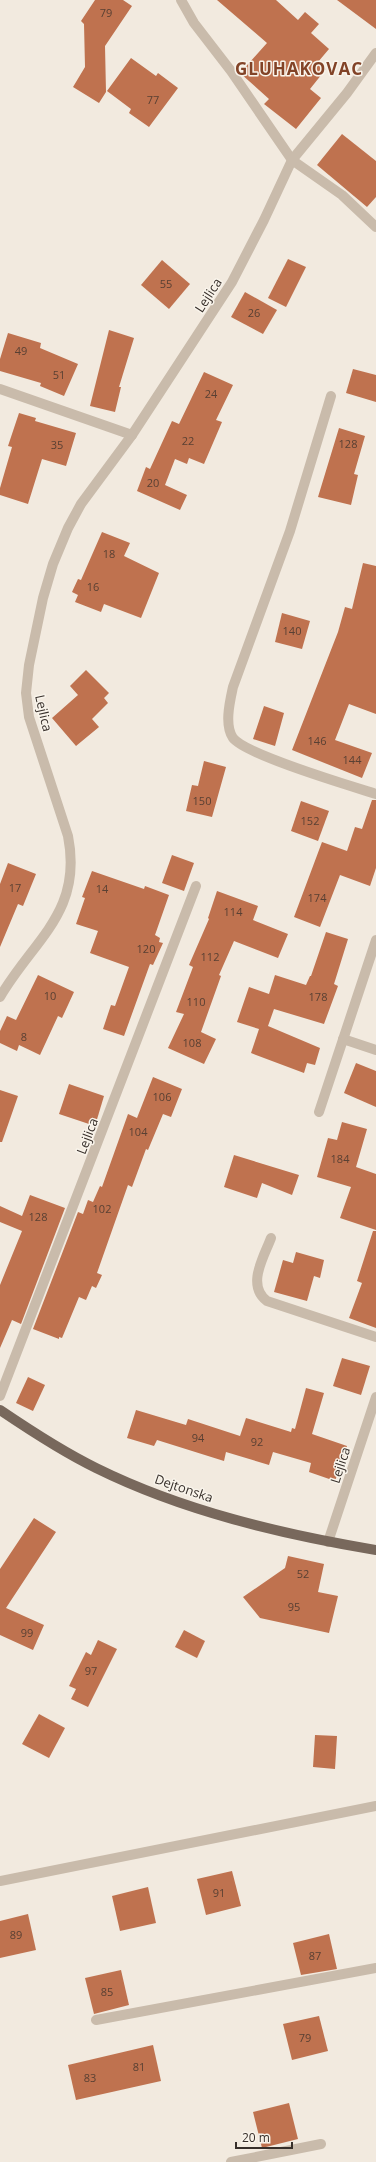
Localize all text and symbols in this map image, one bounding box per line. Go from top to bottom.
house number: 79 [100,5,112,20]
district label: GLUHAKOVAC [235,57,363,80]
house number: 77 [147,92,159,107]
street label: Lejlica [190,274,226,316]
house number: 55 [160,276,172,291]
house number: 26 [248,305,260,320]
house number: 49 [15,343,27,358]
house number: 51 [53,367,65,382]
house number: 24 [205,386,218,401]
house number: 22 [182,433,194,448]
house number: 128 [339,436,357,451]
house number: 35 [51,437,63,452]
house number: 20 [147,475,159,490]
house number: 18 [103,546,115,561]
house number: 16 [87,579,99,594]
house number: 140 [283,623,301,638]
street label: Lejlica [31,693,57,733]
house number: 146 [308,733,326,748]
house number: 144 [343,752,362,767]
house number: 150 [193,793,211,808]
house number: 152 [301,813,319,828]
house number: 17 [9,880,21,895]
house number: 14 [96,881,109,896]
house number: 174 [308,890,327,905]
house number: 114 [224,904,243,919]
house number: 120 [137,941,155,956]
house number: 112 [201,949,219,964]
house number: 10 [44,988,56,1003]
house number: 178 [309,989,327,1004]
house number: 110 [187,994,205,1009]
house number: 8 [21,1029,27,1044]
house number: 108 [183,1035,201,1050]
house number: 106 [153,1089,171,1104]
street label: Lejlica [72,1115,102,1157]
house number: 104 [129,1124,148,1139]
house number: 184 [331,1151,350,1166]
house number: 102 [93,1201,111,1216]
house number: 128 [29,1209,47,1224]
house number: 94 [192,1430,205,1445]
house number: 92 [251,1434,263,1449]
street label: Lejlica [326,1444,354,1486]
street label: Dejtonska [152,1470,216,1506]
house number: 52 [297,1566,309,1581]
house number: 95 [288,1599,300,1614]
house number: 99 [21,1625,33,1640]
house number: 97 [85,1663,97,1678]
house number: 91 [213,1885,225,1900]
house number: 89 [10,1927,22,1942]
house number: 87 [309,1948,321,1963]
house number: 85 [101,1984,113,1999]
house number: 79 [299,2030,311,2045]
house number: 81 [133,2059,145,2074]
house number: 83 [84,2070,96,2085]
scale bar [236,2124,292,2150]
text: 20 m [242,2129,270,2146]

